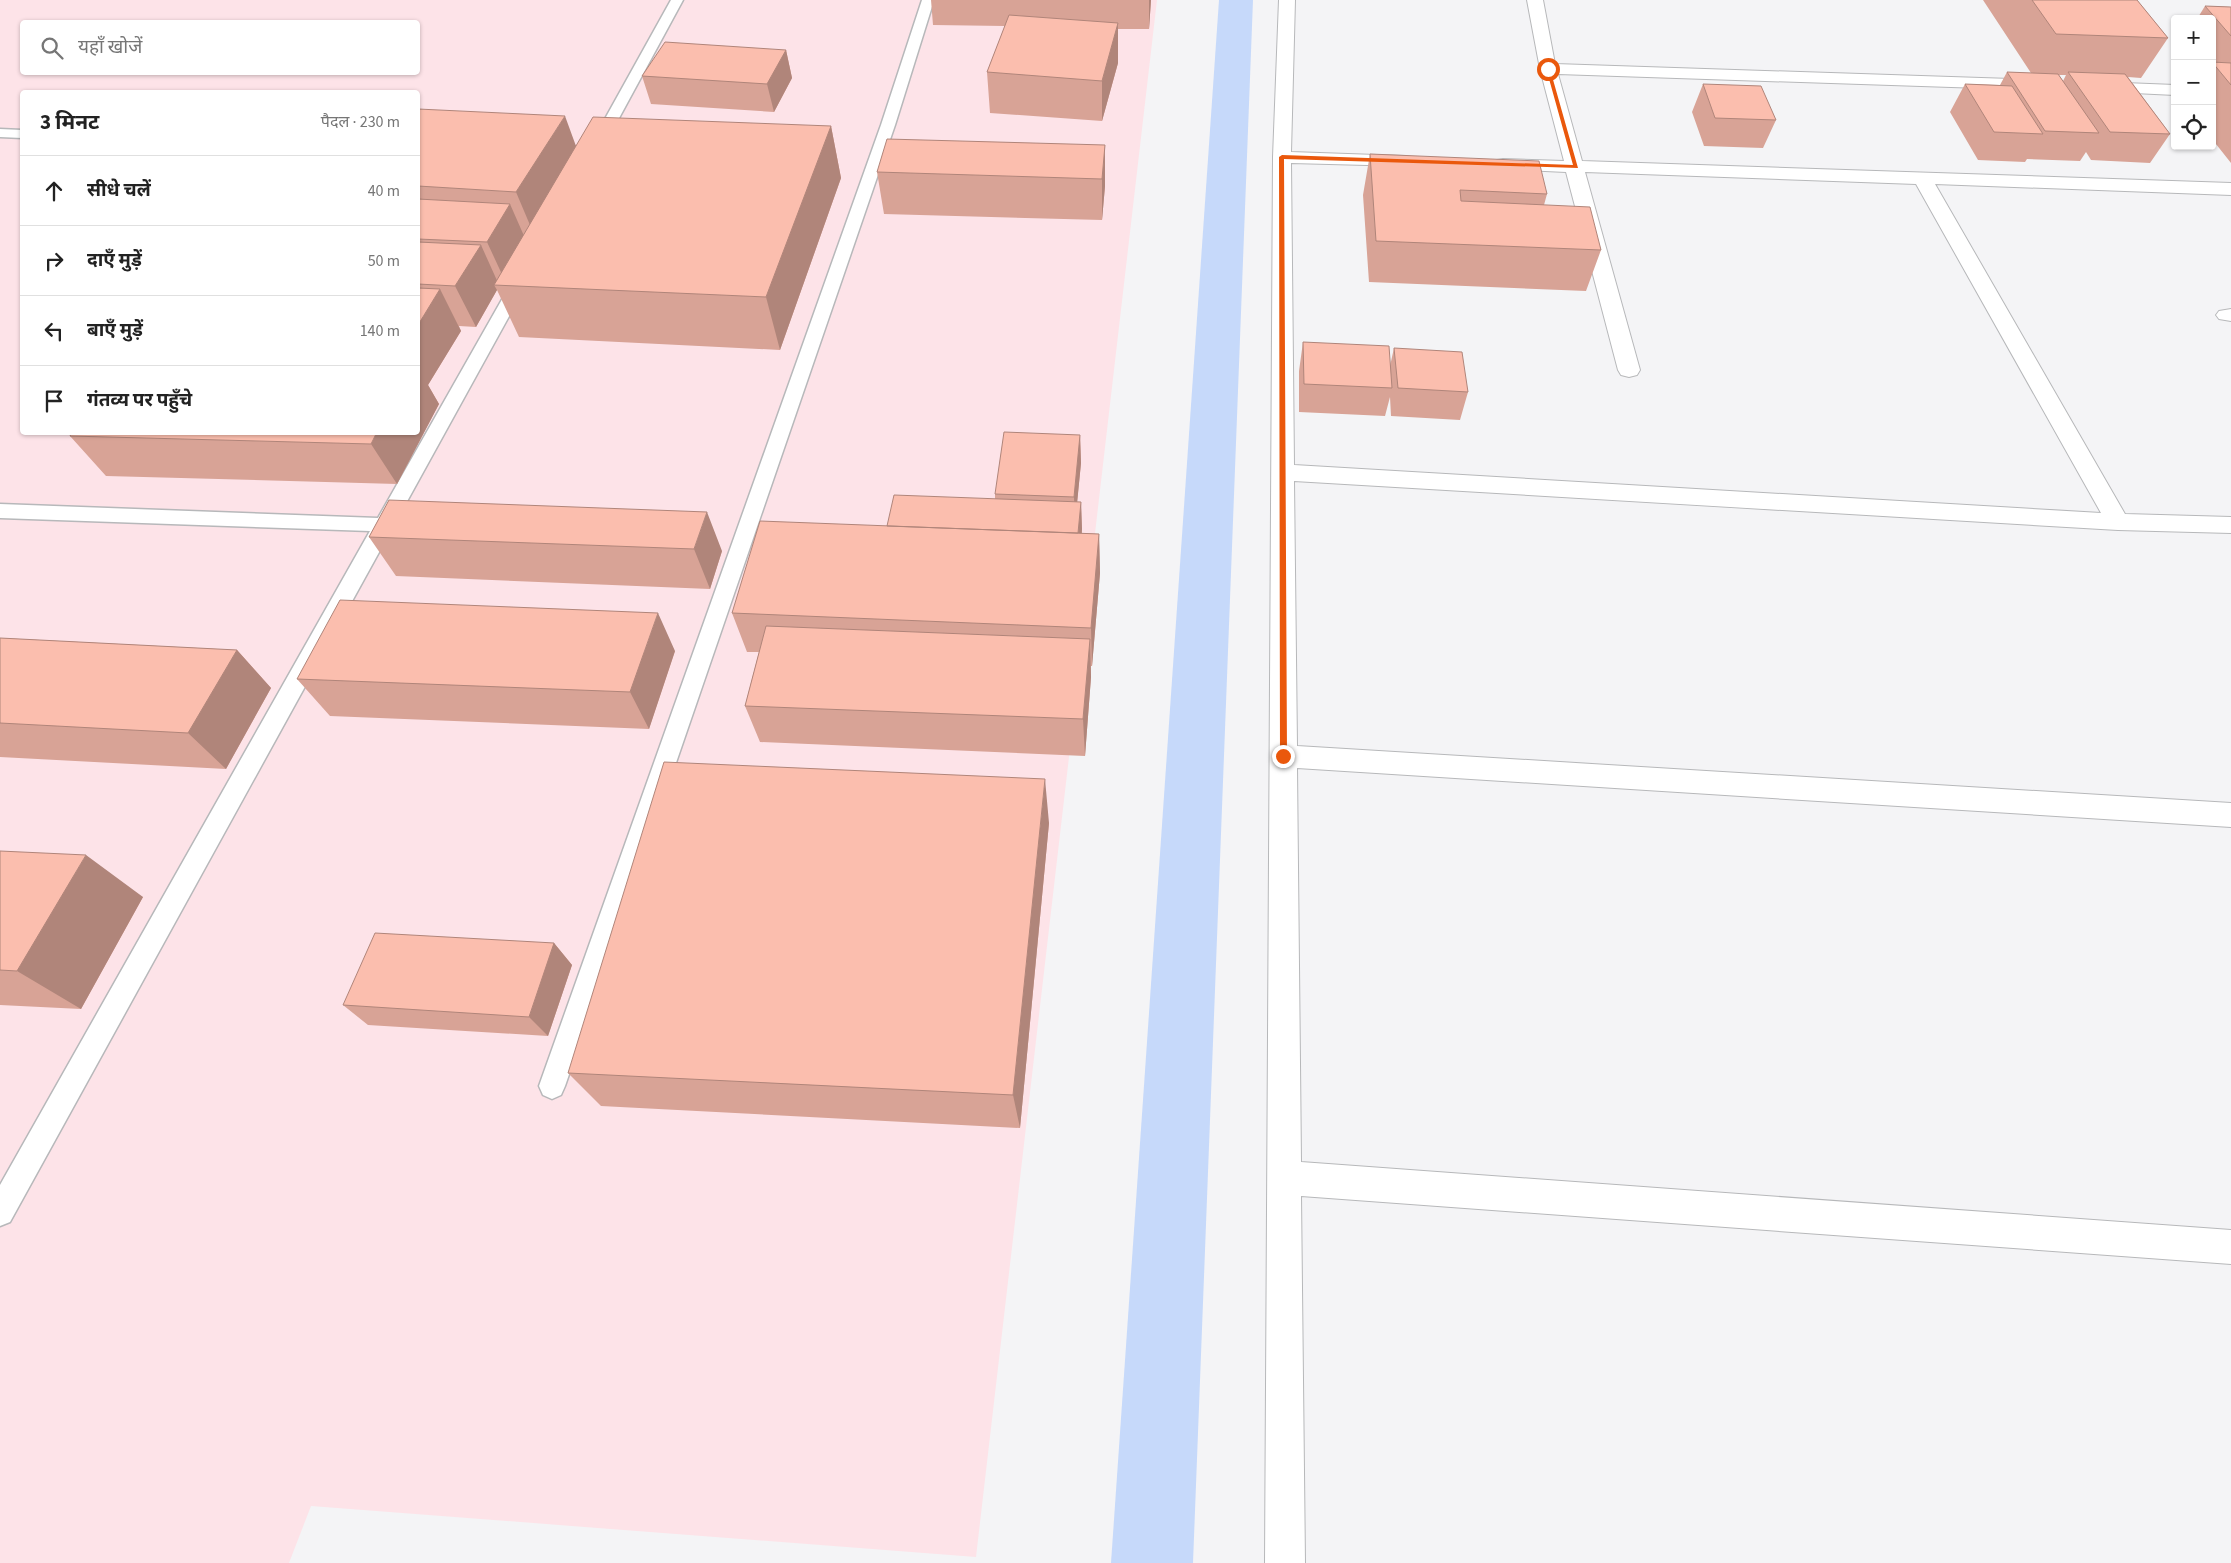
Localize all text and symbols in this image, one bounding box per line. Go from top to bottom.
map controls [2171,15,2216,150]
button: + [2171,15,2216,60]
search box [20,20,420,75]
icon: search [38,34,66,62]
text: यहाँ खोजें [78,34,142,61]
route start [1537,58,1560,81]
button: − [2171,60,2216,105]
button: locate [2171,105,2216,150]
text: 3 मिनट [40,107,99,137]
text: पैदल · 230 m [321,111,400,133]
icon: ahead [40,177,68,205]
text: सीधे चलें [87,177,151,204]
text: 40 m [368,180,400,202]
icon: right [40,247,68,275]
text: दाएँ मुड़ें [87,247,142,274]
text: 50 m [368,250,400,272]
icon: left [40,317,68,345]
text: बाएँ मुड़ें [87,317,143,344]
text: 140 m [360,320,400,342]
icon: arrive [40,387,68,415]
text: गंतव्य पर पहुँचे [87,387,192,414]
route end [1272,745,1295,768]

